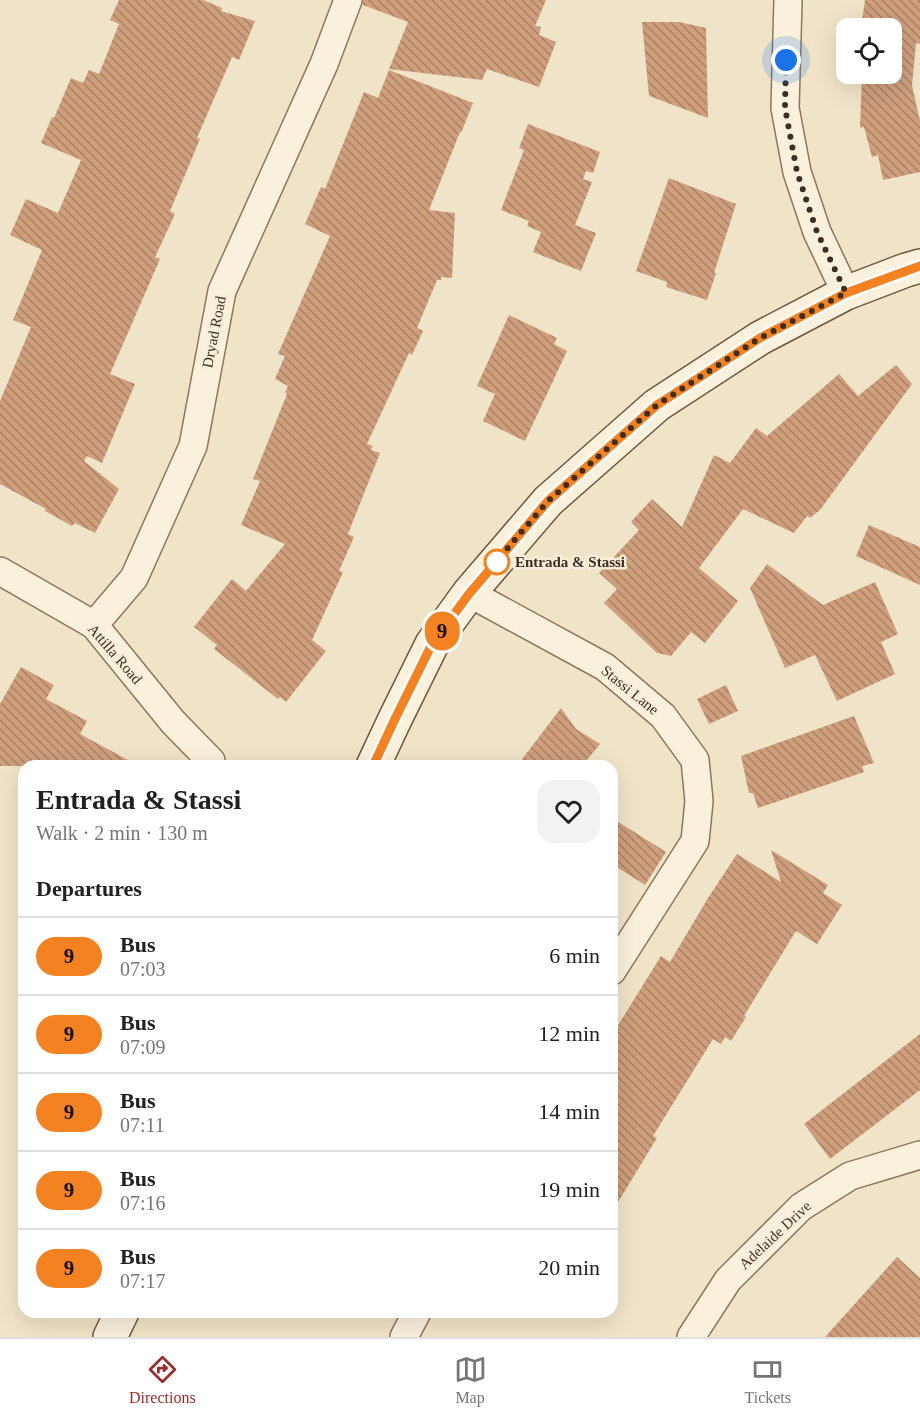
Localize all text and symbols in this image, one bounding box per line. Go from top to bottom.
map controls [836,18,902,84]
button: locate [836,18,902,84]
your location [771,45,801,75]
street label: Dryad Road [199,294,229,369]
marker: Entrada & Stassi [484,549,510,575]
place label: Entrada & Stassi [515,554,625,570]
line badge: 9 [422,612,462,650]
text: 9 [437,619,447,643]
street label: Attilla Road [85,621,146,687]
street label: Stassi Lane [598,662,662,718]
button: heart [537,780,600,843]
text: Entrada & Stassi [36,784,241,815]
text: Walk · 2 min · 130 m [36,822,208,844]
text: Departures [36,876,142,901]
text: Bus [120,932,155,957]
text: 6 min [549,943,600,968]
text: 9 [64,944,74,968]
text: 07:03 [120,958,166,980]
text: Bus [120,1010,155,1035]
text: 12 min [538,1021,600,1046]
text: 9 [64,1022,74,1046]
text: 07:09 [120,1036,166,1058]
text: Bus [120,1088,155,1113]
text: 14 min [538,1099,600,1124]
text: 9 [64,1100,74,1124]
text: 07:11 [120,1114,165,1136]
text: Bus [120,1166,155,1191]
text: 19 min [538,1177,600,1202]
text: 9 [64,1178,74,1202]
text: 07:16 [120,1192,166,1214]
street label: Adelaide Drive [736,1198,814,1272]
text: Bus [120,1244,155,1269]
text: 20 min [538,1255,600,1280]
text: 9 [64,1256,74,1280]
text: 07:17 [120,1270,166,1292]
tab: Directions [129,1353,196,1407]
tab: Map [454,1353,487,1407]
tab: Tickets [745,1353,791,1407]

